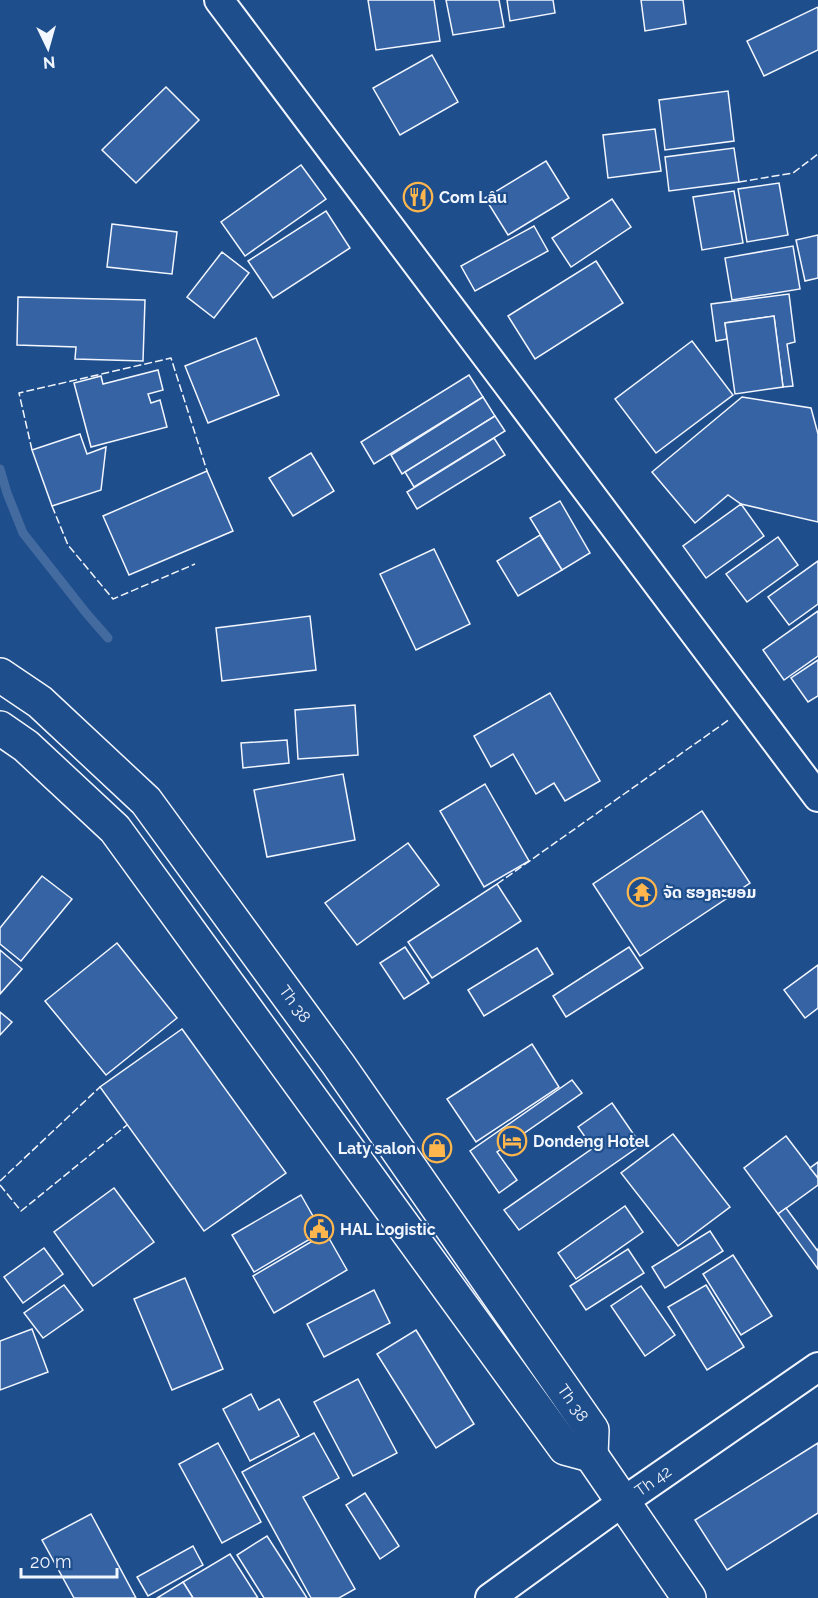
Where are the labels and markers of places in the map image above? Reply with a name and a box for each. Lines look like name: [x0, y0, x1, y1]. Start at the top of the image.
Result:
restaurant icon: Com Lâu: [402, 181, 434, 213]
place label: Com Lâu: [439, 188, 507, 207]
temple icon: ຈັດ ຮອງຄະຍອມ: [626, 876, 658, 908]
place label: ຈັດ ຮອງຄະຍອມ: [663, 883, 756, 902]
hotel icon: Dondeng Hotel: [496, 1125, 528, 1157]
shop icon: Laty salon: [421, 1132, 453, 1164]
place label: Dondeng Hotel: [533, 1132, 650, 1151]
place label: Laty salon: [338, 1139, 416, 1158]
public building icon: HAL Logistic: [303, 1213, 335, 1245]
place label: HAL Logistic: [340, 1220, 436, 1239]

